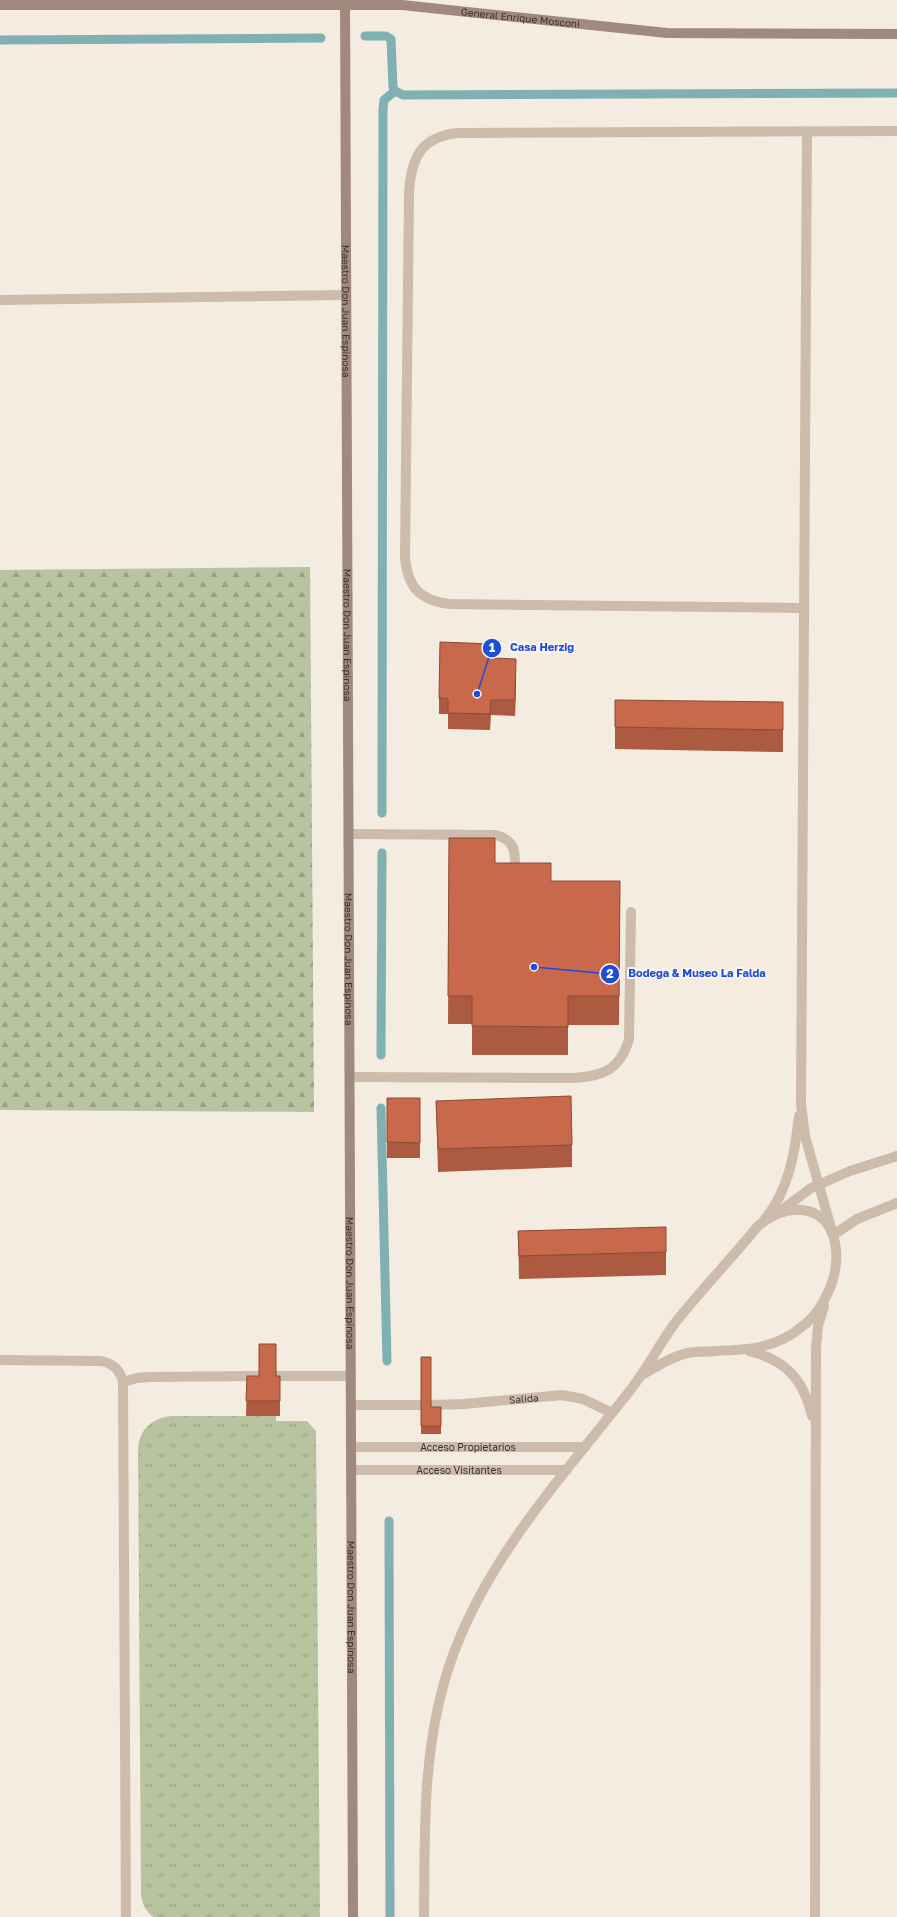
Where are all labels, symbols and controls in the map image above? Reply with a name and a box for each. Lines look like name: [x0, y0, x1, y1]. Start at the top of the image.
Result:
street label: General Enrique Mosconi: [460, 5, 580, 30]
street label: Maestro Don Juan Espinosa: [340, 245, 353, 377]
street label: Maestro Don Juan Espinosa: [341, 569, 354, 701]
callout: Casa Herzig: [482, 636, 582, 659]
text: 1: [489, 640, 495, 655]
text: Casa Herzig: [510, 640, 574, 653]
street label: Maestro Don Juan Espinosa: [343, 893, 355, 1025]
callout: Bodega & Museo La Falda: [600, 962, 773, 985]
text: 2: [606, 966, 614, 981]
text: Bodega & Museo La Falda: [628, 966, 766, 979]
street label: Maestro Don Juan Espinosa: [344, 1217, 357, 1349]
street label: Salida: [508, 1391, 539, 1406]
street label: Acceso Propietarios: [420, 1441, 516, 1453]
street label: Acceso Visitantes: [416, 1464, 502, 1476]
street label: Maestro Don Juan Espinosa: [345, 1541, 358, 1673]

